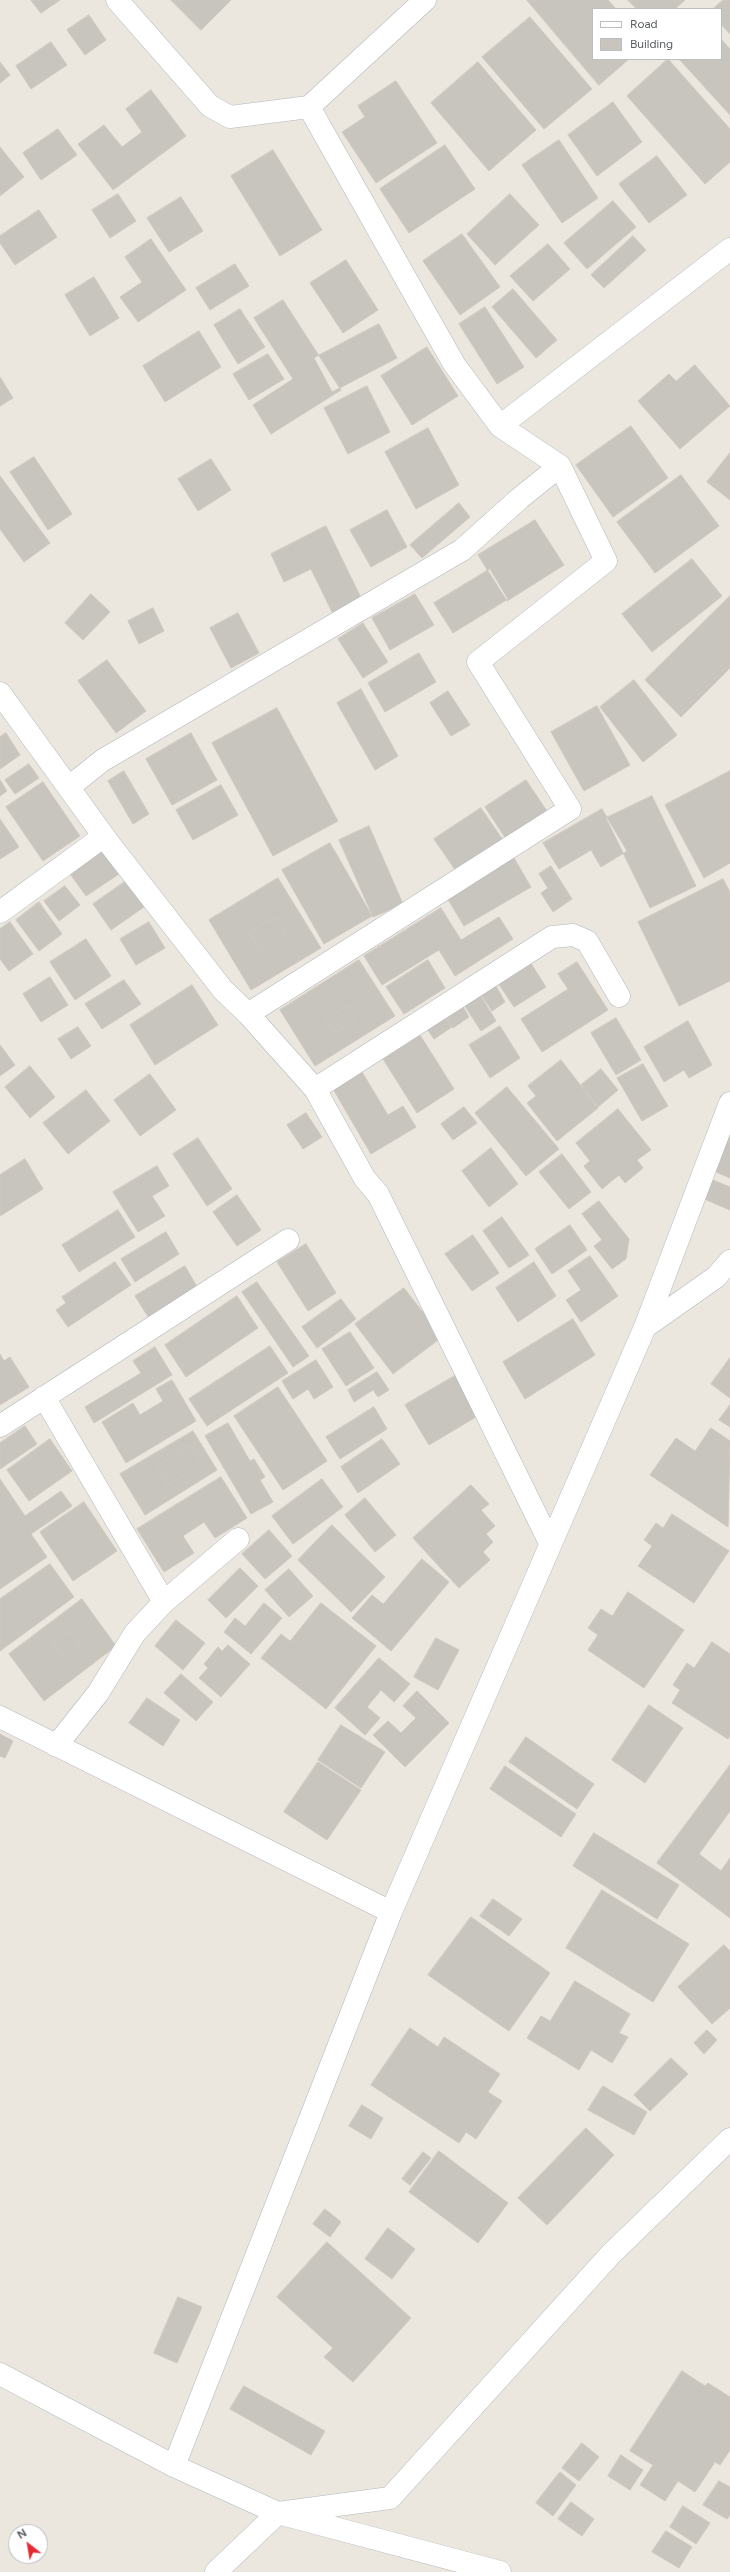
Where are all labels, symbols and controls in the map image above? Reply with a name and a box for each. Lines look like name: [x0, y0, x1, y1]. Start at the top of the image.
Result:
legend: [592, 8, 722, 60]
text: Road: [630, 17, 658, 31]
text: Building: [630, 37, 673, 51]
north arrow: [8, 2524, 48, 2564]
text: N: [15, 2526, 29, 2542]

